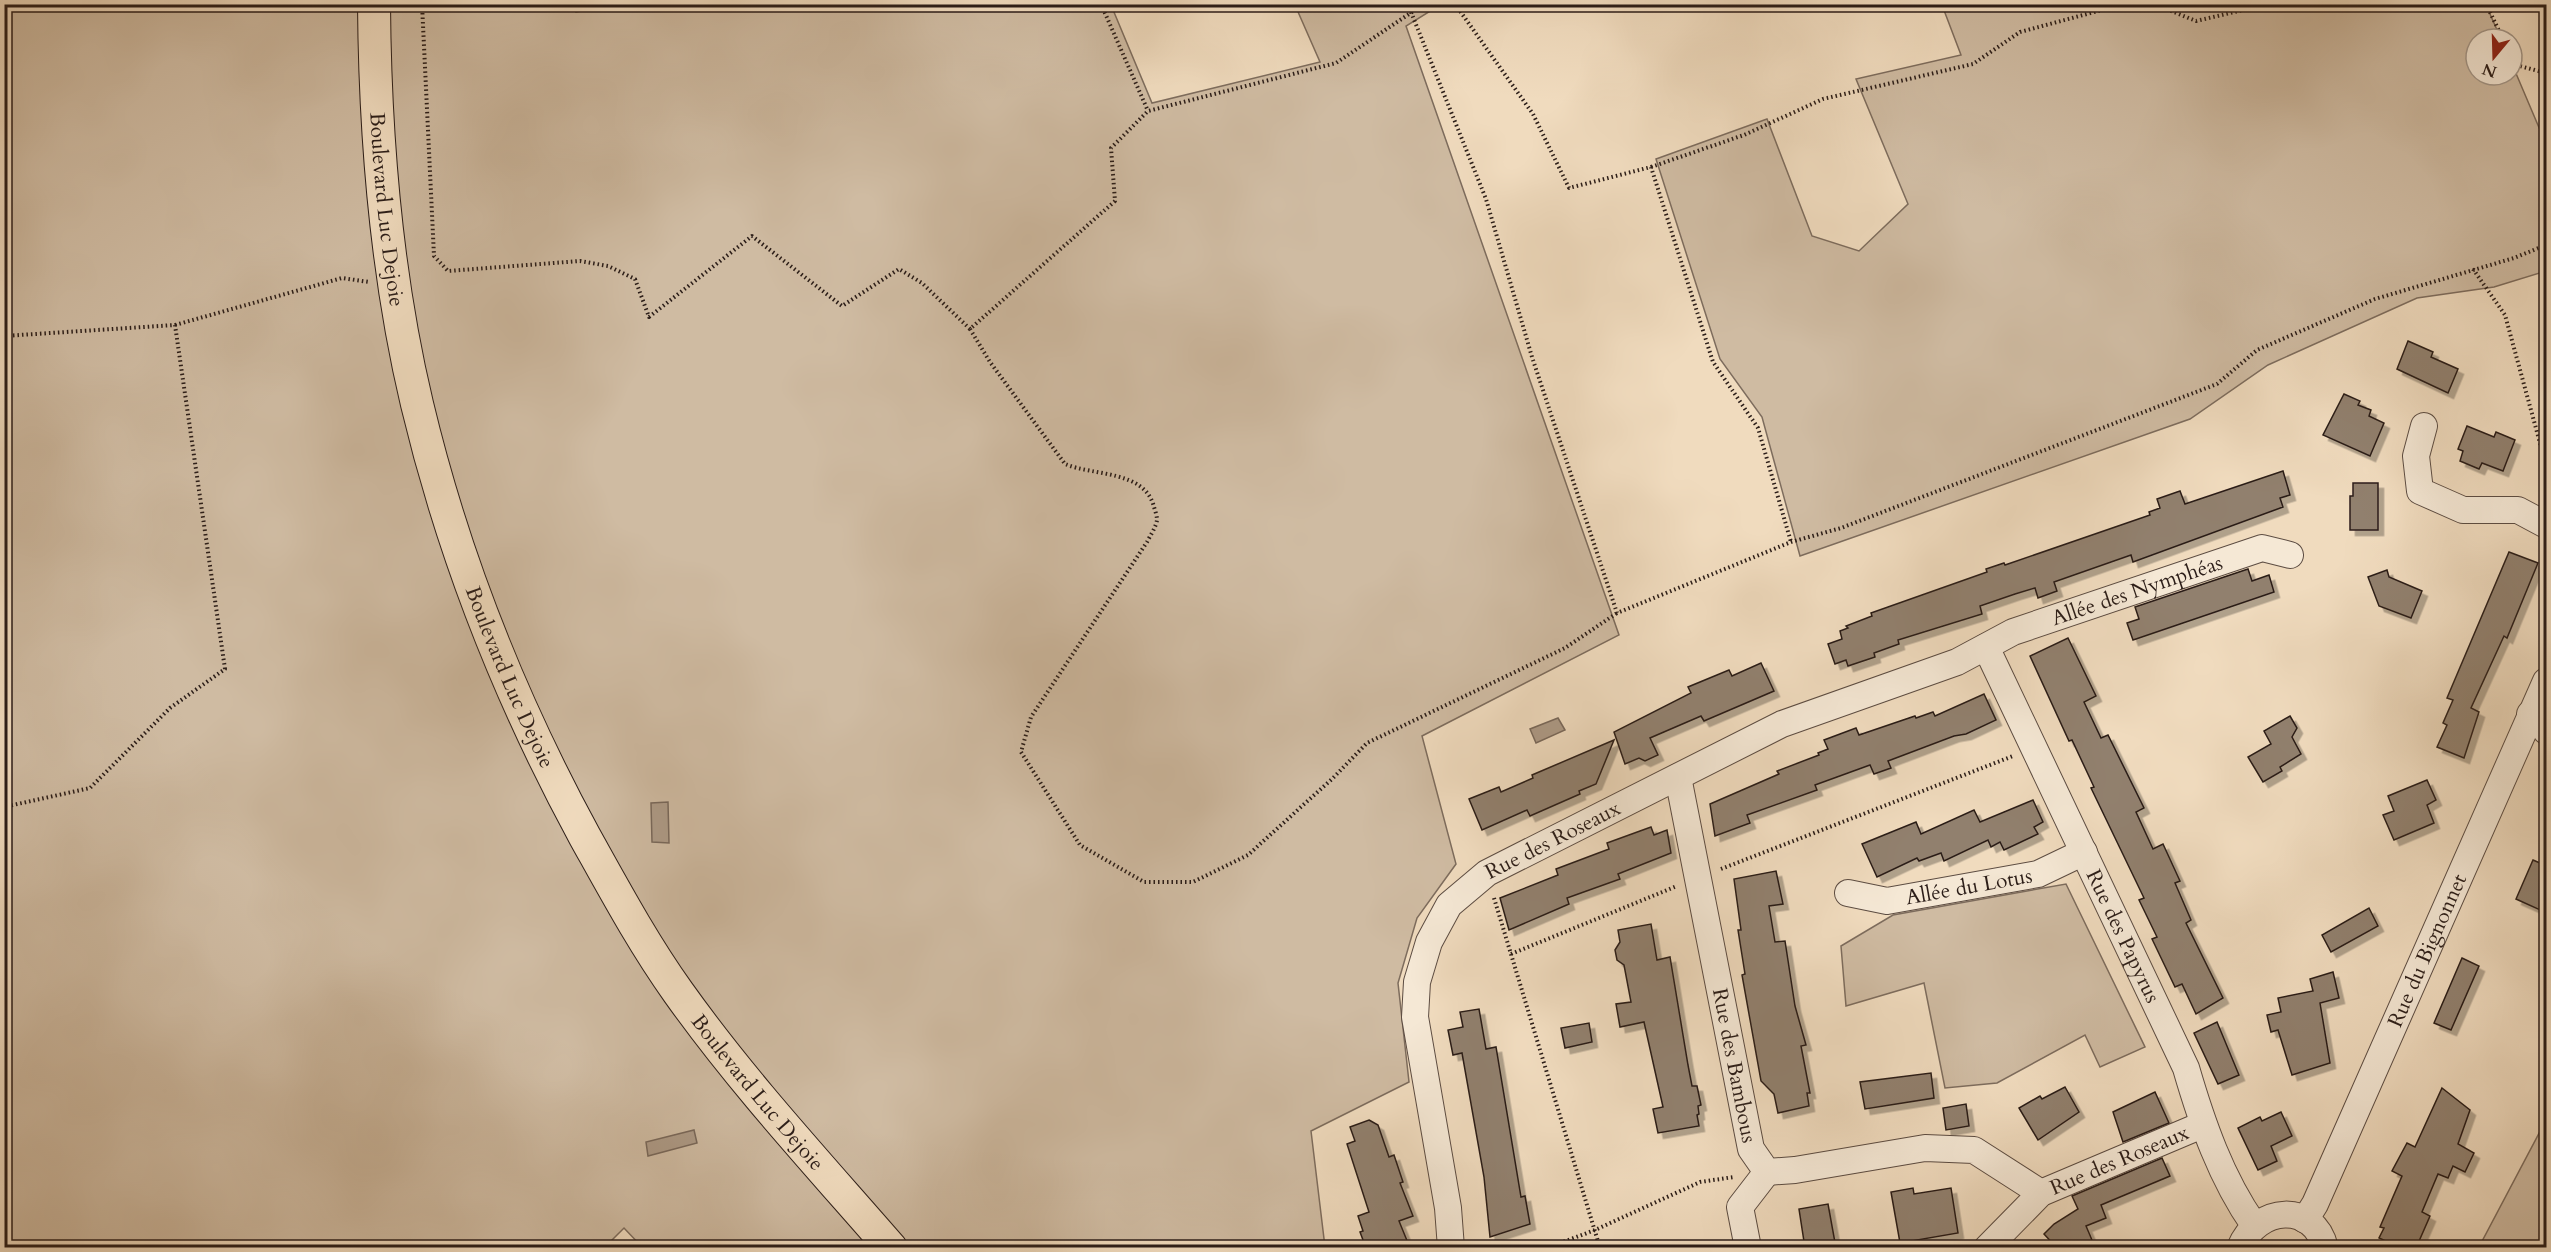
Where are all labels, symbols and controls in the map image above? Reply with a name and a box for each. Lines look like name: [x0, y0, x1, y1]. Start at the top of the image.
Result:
north arrow: [2464, 27, 2524, 87]
text: N: [2479, 58, 2500, 83]
street label: Boulevard Luc Dejoie: [362, 112, 411, 309]
street label: Allée des Nymphéas: [2048, 548, 2227, 633]
street label: Boulevard Luc Dejoie: [458, 582, 561, 773]
street label: Rue des Roseaux: [1480, 794, 1626, 887]
street label: Allée du Lotus: [1903, 861, 2035, 912]
street label: Rue des Papyrus: [2079, 865, 2167, 1008]
street label: Rue du Bignonnet: [2381, 869, 2474, 1032]
street label: Rue des Bambous: [1705, 986, 1763, 1145]
street label: Boulevard Luc Dejoie: [684, 1008, 831, 1177]
street label: Rue des Roseaux: [2046, 1118, 2194, 1203]

